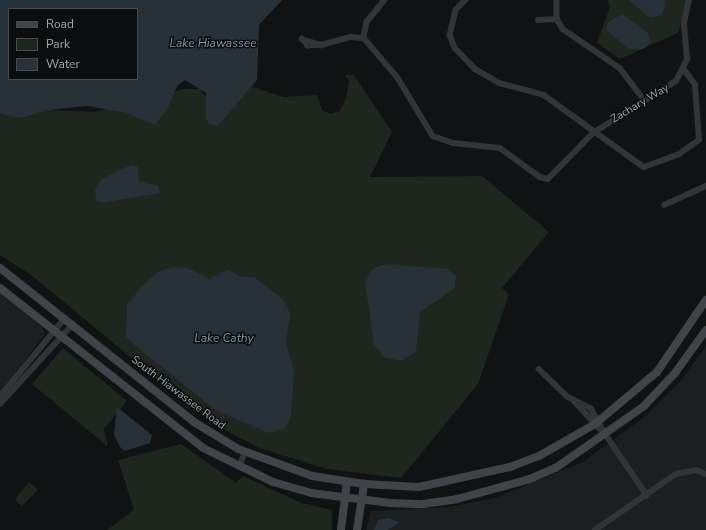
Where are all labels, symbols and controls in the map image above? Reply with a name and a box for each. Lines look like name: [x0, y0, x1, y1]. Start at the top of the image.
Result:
legend: [8, 8, 138, 80]
text: Road: [46, 16, 74, 32]
text: Park: [46, 36, 70, 52]
water label: Lake Hiawassee: [169, 37, 257, 51]
text: Water: [46, 56, 80, 72]
street label: Zachary Way: [609, 82, 671, 126]
water label: Lake Cathy: [194, 332, 254, 346]
street label: South Hiawassee Road: [128, 353, 228, 433]

